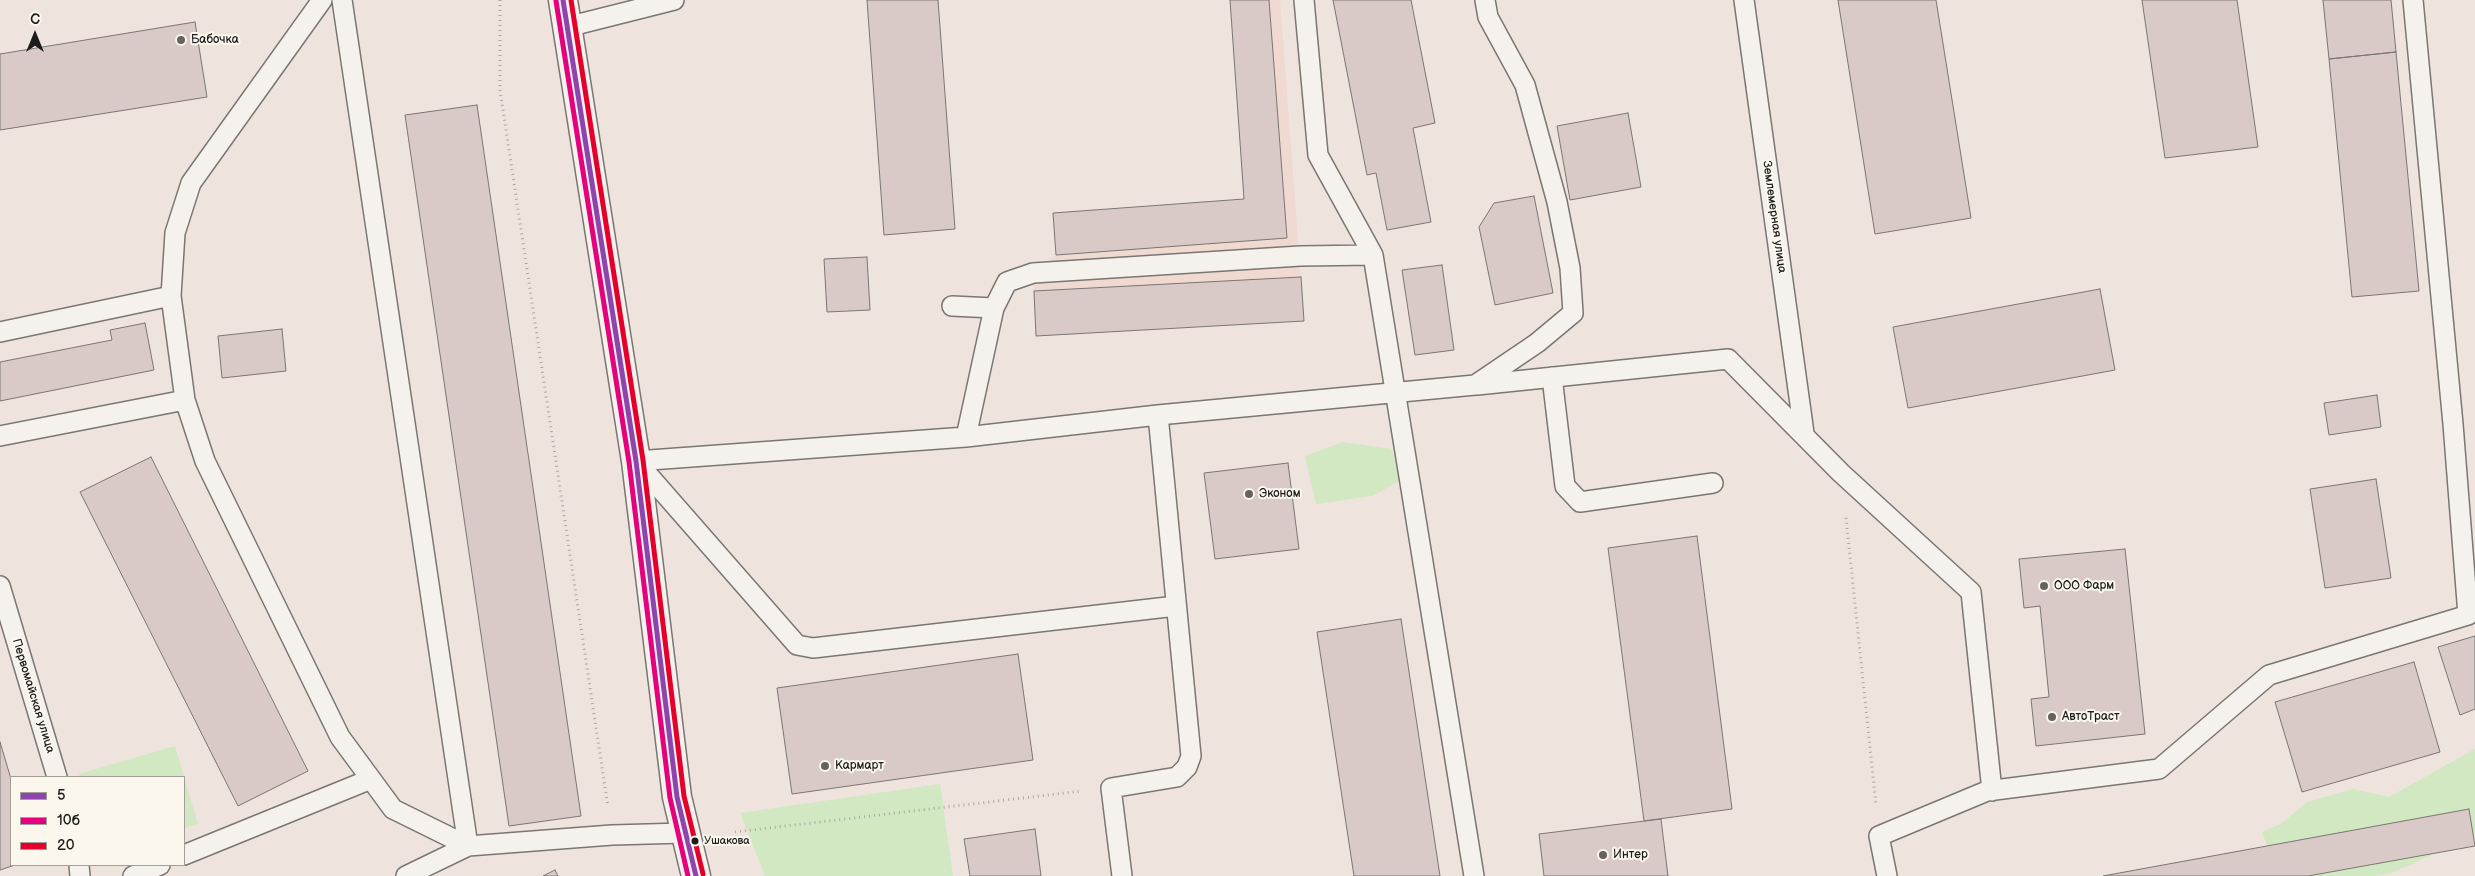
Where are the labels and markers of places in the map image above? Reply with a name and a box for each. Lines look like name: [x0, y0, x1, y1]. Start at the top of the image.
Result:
place label: Бабочка: [191, 33, 239, 47]
marker: Бабочка: [175, 34, 187, 46]
place label: Эконом: [1259, 487, 1301, 501]
marker: Эконом: [1243, 488, 1255, 500]
place label: ООО Фарм: [2054, 579, 2114, 593]
marker: ООО Фарм: [2038, 580, 2050, 592]
place label: АвтоТраст: [2062, 710, 2119, 724]
marker: АвтоТраст: [2046, 711, 2058, 723]
place label: Кармарт: [835, 759, 884, 773]
marker: Кармарт: [819, 760, 831, 772]
place label: Ушакова: [704, 834, 750, 848]
marker: Ушакова: [690, 836, 700, 846]
place label: Интер: [1613, 848, 1648, 862]
marker: Интер: [1597, 849, 1609, 861]

